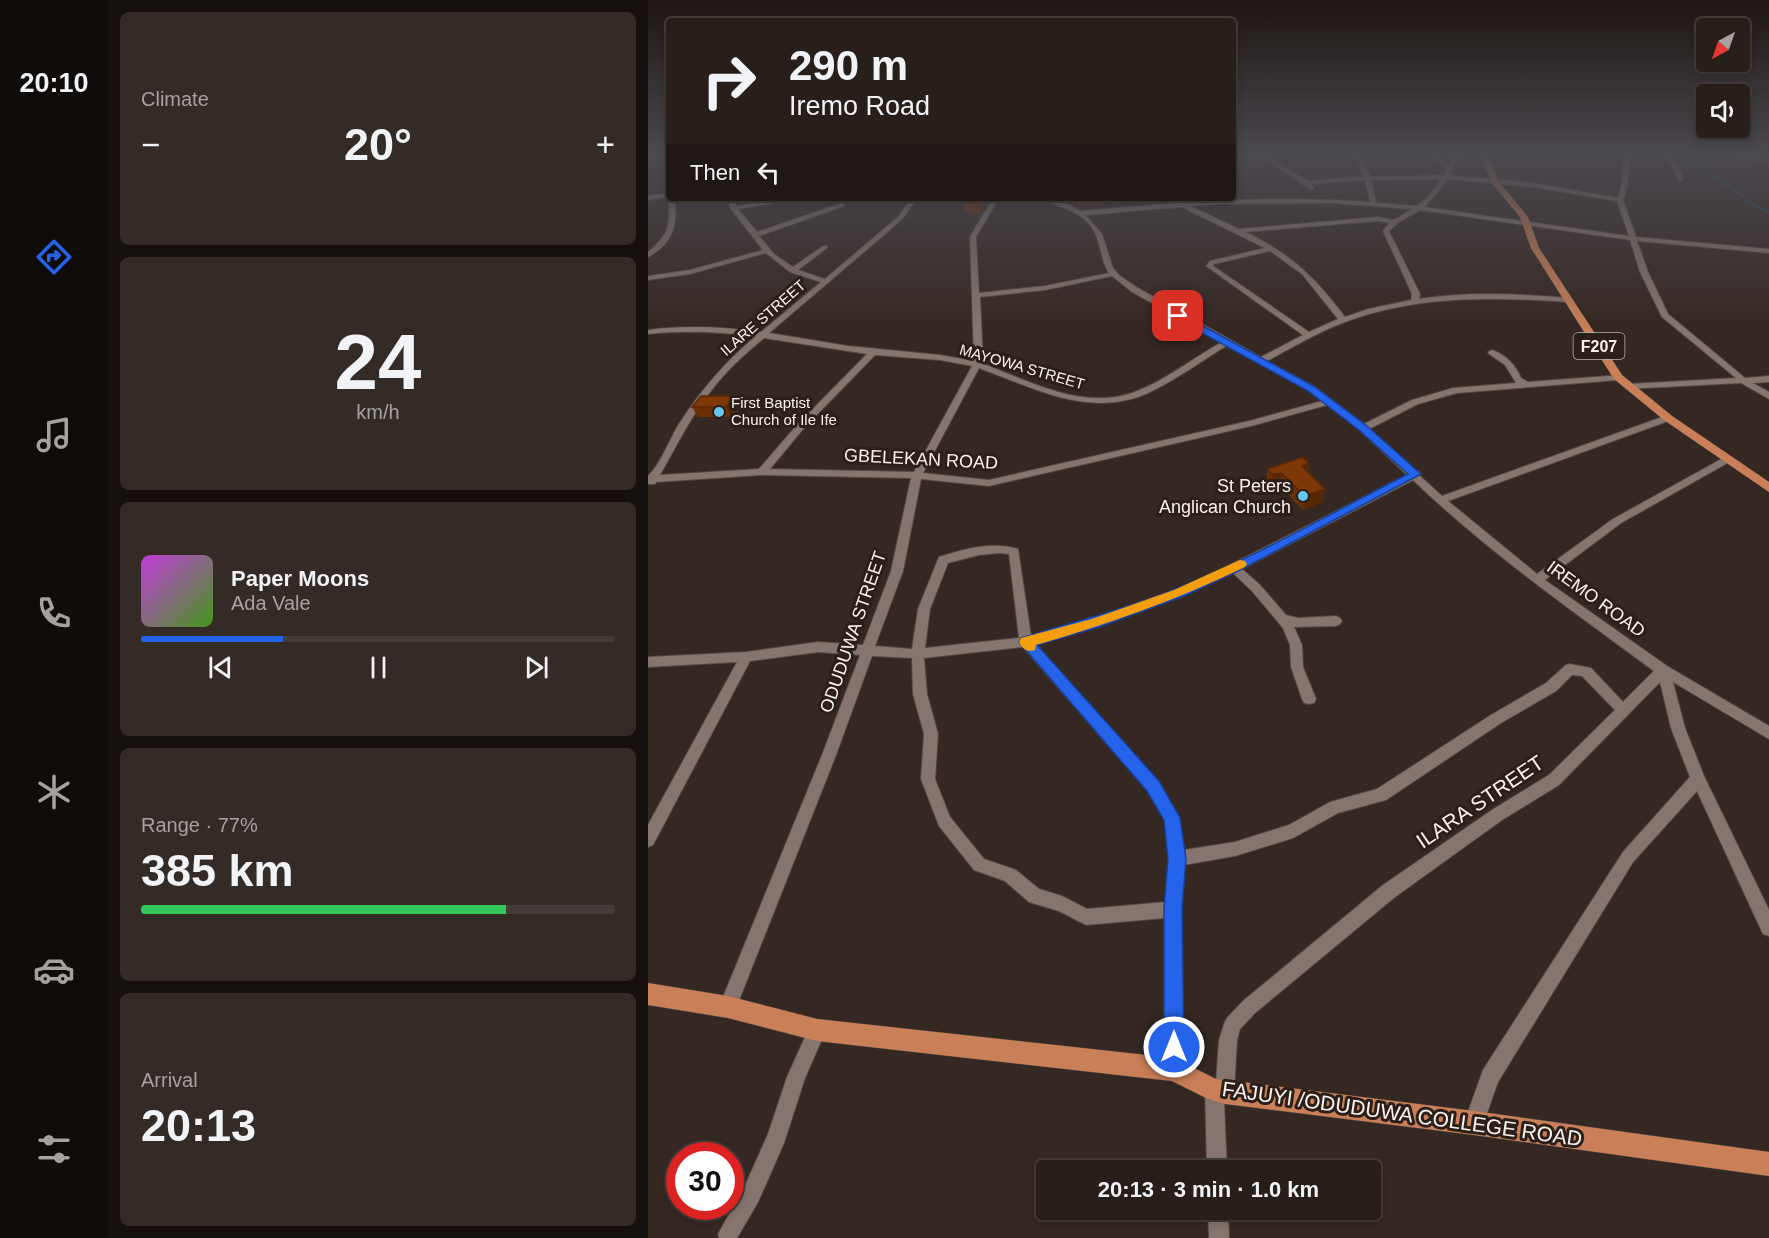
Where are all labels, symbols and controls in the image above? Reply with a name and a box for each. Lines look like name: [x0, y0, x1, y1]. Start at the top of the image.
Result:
north arrow: [1696, 18, 1750, 72]
map controls: [1696, 18, 1750, 138]
icon: right: [690, 42, 768, 120]
text: 290 m: [789, 42, 908, 89]
text: 20:10: [19, 68, 89, 98]
button: sound: [1696, 84, 1750, 138]
text: Climate: [141, 88, 209, 110]
text: Iremo Road: [789, 91, 930, 121]
text: 20°: [344, 119, 412, 170]
text: −: [141, 126, 160, 163]
text: +: [596, 126, 615, 163]
icon: left: [752, 156, 785, 189]
text: Then: [690, 160, 740, 185]
icon: directions: [33, 236, 75, 278]
street label: ILARE STREET: [717, 276, 809, 359]
pin: [1152, 290, 1203, 341]
icon: arrive: [1161, 299, 1194, 332]
text: 24: [335, 318, 421, 406]
road number: F207: [1574, 333, 1624, 359]
street label: MAYOWA STREET: [958, 341, 1087, 392]
place label: First Baptist Church of Ile Ife: [731, 394, 837, 428]
text: km/h: [356, 401, 400, 423]
marker: First Baptist Church of Ile Ife: [712, 405, 726, 419]
icon: music: [33, 414, 75, 456]
street label: GBELEKAN ROAD: [844, 445, 998, 473]
place label: St Peters Anglican Church: [1159, 476, 1291, 517]
marker: St Peters Anglican Church: [1296, 489, 1310, 503]
street label: ODUDUWA STREET: [816, 549, 890, 715]
street label: IREMO ROAD: [1543, 557, 1649, 641]
text: Paper Moons: [231, 566, 369, 591]
icon: phone: [33, 592, 75, 634]
text: Ada Vale: [231, 592, 311, 614]
icon: previous: [204, 651, 237, 684]
icon: pause: [362, 651, 395, 684]
icon: next: [520, 651, 553, 684]
street label: ILARA STREET: [1412, 751, 1548, 853]
icon: climate: [33, 771, 75, 813]
text: Range · 77%: [141, 814, 258, 836]
text: 385 km: [141, 845, 294, 896]
icon: car: [33, 949, 75, 991]
position arrow: [1142, 1015, 1206, 1079]
text: Arrival: [141, 1069, 198, 1091]
street label: FAJUYI /ODUDUWA COLLEGE ROAD: [1221, 1077, 1584, 1150]
text: 20:13: [141, 1100, 256, 1151]
icon: filters: [33, 1128, 75, 1170]
speed limit sign: 30: [666, 1142, 744, 1220]
text: 20:13 · 3 min · 1.0 km: [1098, 1177, 1319, 1202]

